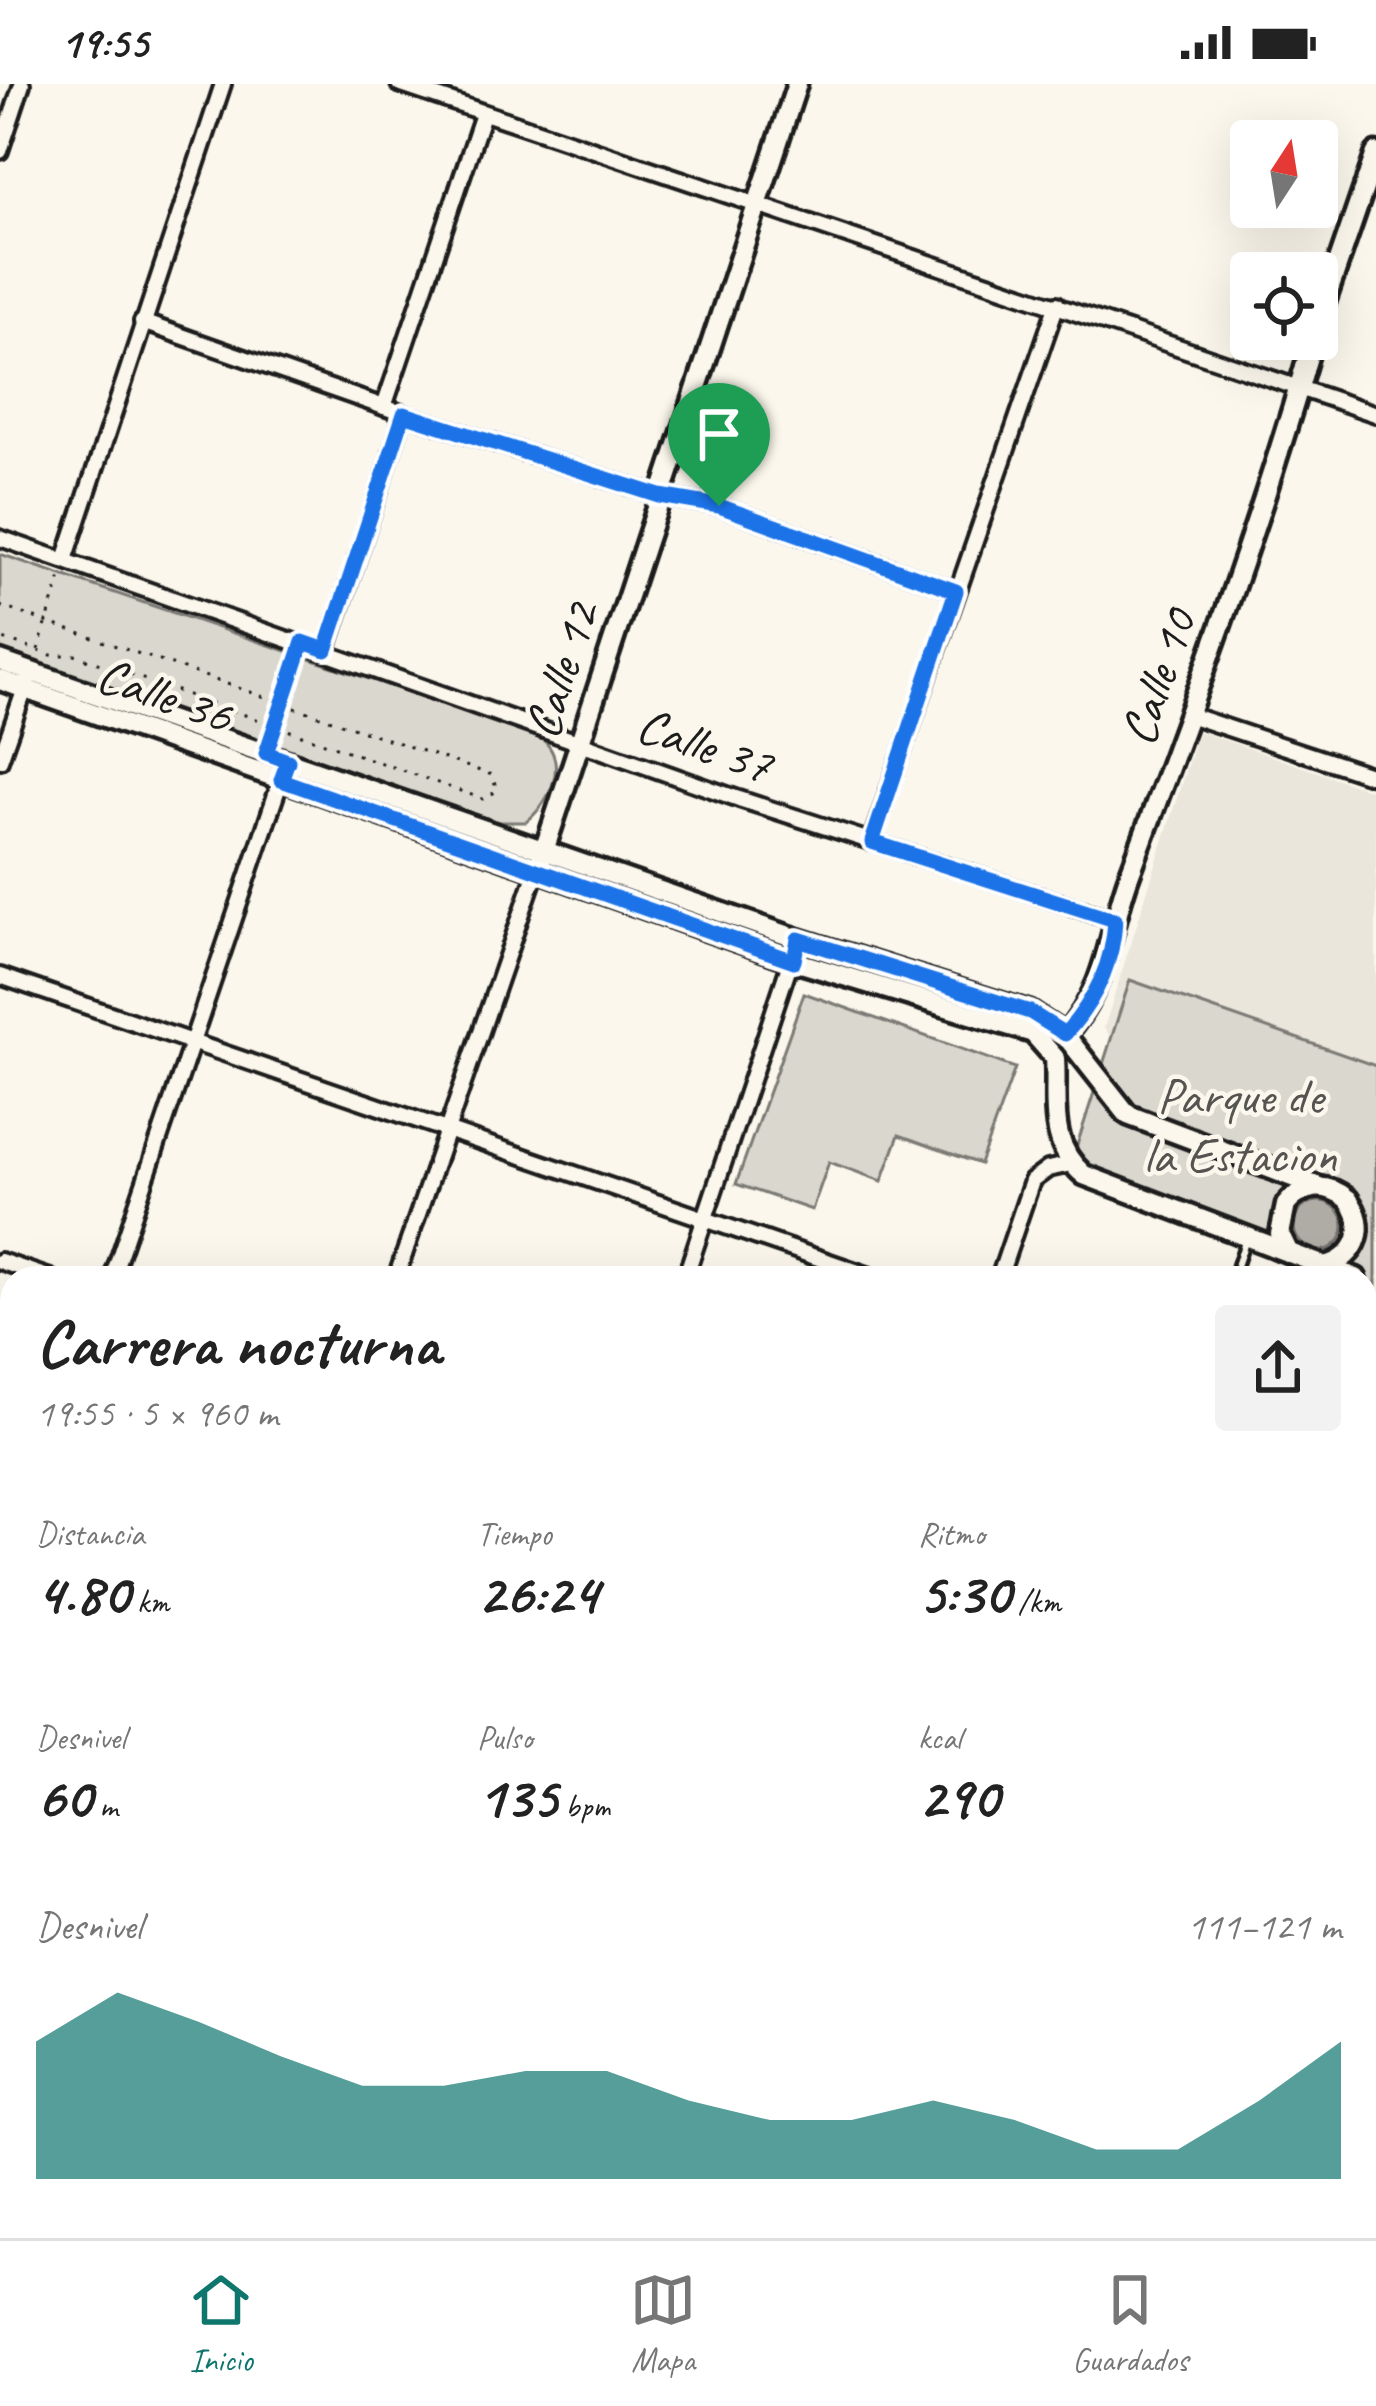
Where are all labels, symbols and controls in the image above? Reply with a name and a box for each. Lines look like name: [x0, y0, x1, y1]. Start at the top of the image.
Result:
text: 19:55: [60, 14, 148, 71]
north arrow: [1230, 120, 1338, 228]
map controls: [1230, 120, 1338, 360]
button: locate: [1230, 252, 1338, 360]
pin: [668, 383, 770, 506]
icon: arrive: [686, 401, 752, 467]
street label: Calle 12: [509, 591, 614, 746]
street label: Calle 10: [1105, 599, 1212, 753]
street label: Calle 36: [89, 642, 242, 748]
street label: Calle 37: [629, 692, 783, 799]
park label: Parque de la Estacion: [1143, 1064, 1338, 1187]
text: Carrera nocturna: [36, 1302, 440, 1385]
button: share: [1215, 1305, 1341, 1431]
text: 19:55 · 5 × 960 m: [36, 1389, 278, 1438]
text: Distancia: [36, 1513, 144, 1555]
text: Tiempo: [477, 1513, 552, 1555]
text: Ritmo: [918, 1513, 985, 1555]
text: 4.80: [36, 1555, 129, 1631]
text: 26:24: [477, 1555, 598, 1631]
text: 5:30: [918, 1555, 1010, 1631]
text: km: [129, 1581, 169, 1623]
text: /km: [1010, 1581, 1061, 1623]
text: Desnivel: [36, 1717, 126, 1759]
text: Pulso: [477, 1717, 532, 1759]
text: kcal: [918, 1717, 962, 1759]
text: 60: [36, 1759, 91, 1835]
text: 135: [477, 1759, 557, 1835]
text: 290: [918, 1759, 998, 1835]
text: m: [91, 1785, 118, 1827]
text: bpm: [557, 1785, 610, 1827]
text: Desnivel: [36, 1902, 142, 1951]
text: 111–121 m: [1187, 1902, 1341, 1951]
tab: Inicio: [188, 2267, 254, 2381]
tab: Mapa: [630, 2267, 696, 2381]
tab: Guardados: [1072, 2267, 1188, 2381]

